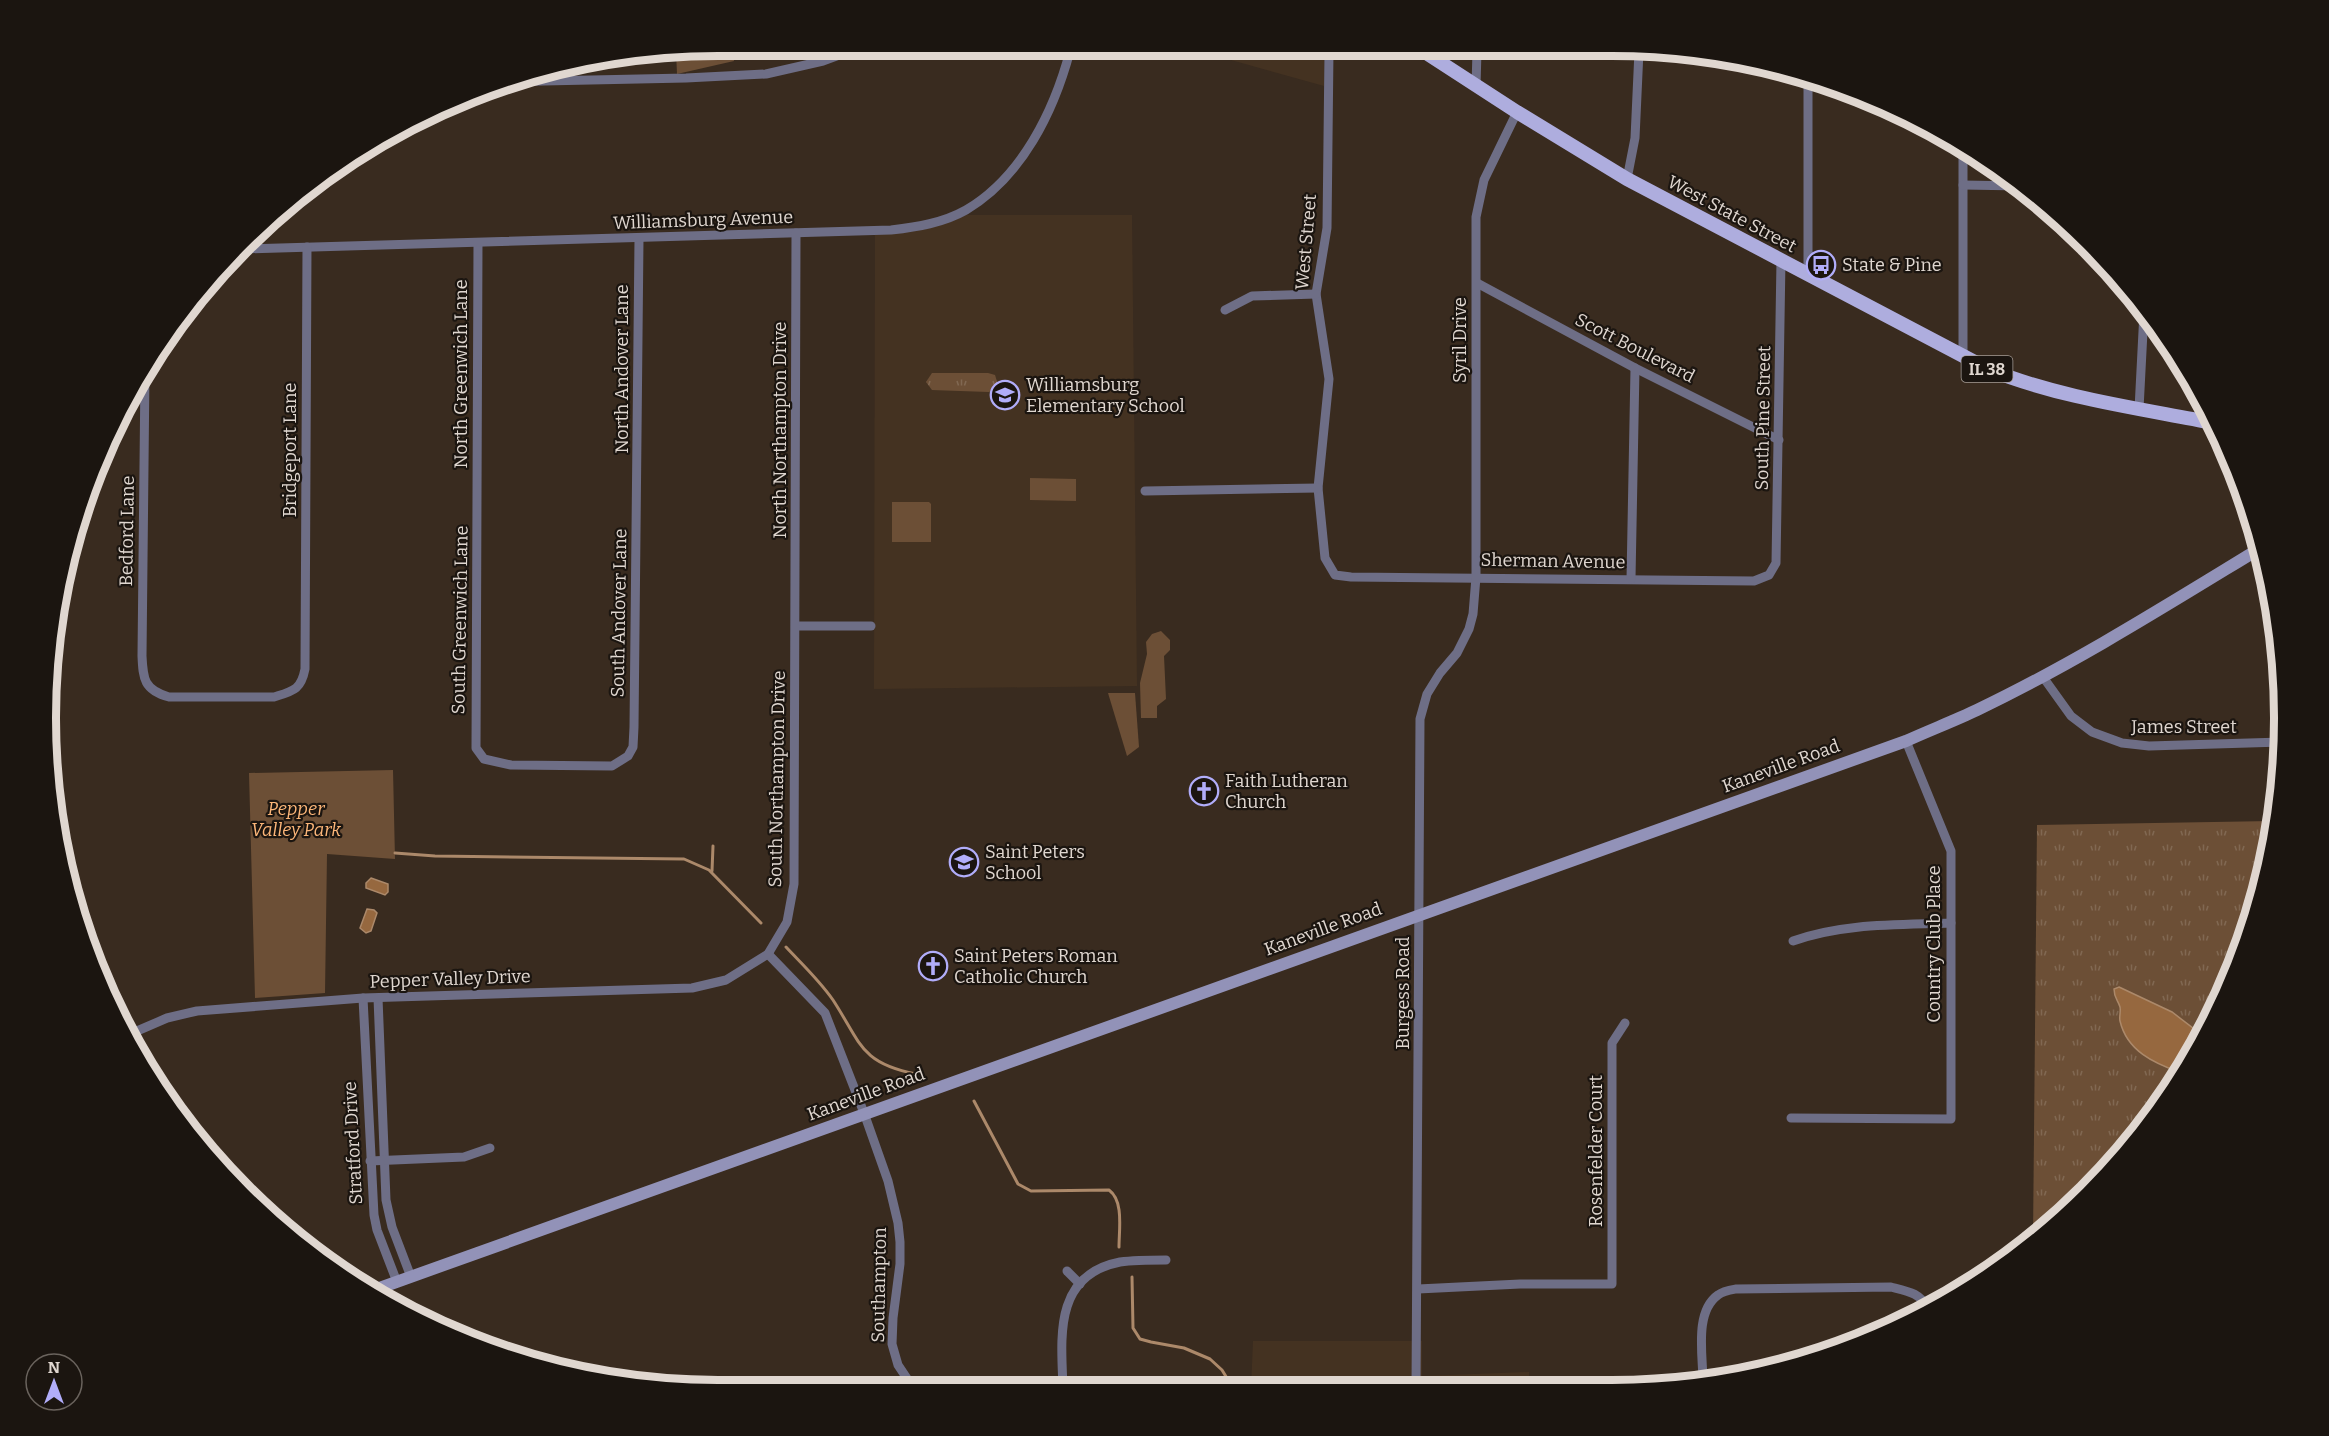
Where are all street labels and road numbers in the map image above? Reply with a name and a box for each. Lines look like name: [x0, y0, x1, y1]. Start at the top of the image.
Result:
street label: West State Street: [1664, 171, 1801, 257]
street label: West Street: [1291, 192, 1321, 291]
street label: Williamsburg Avenue: [613, 206, 793, 234]
street label: North Greenwich Lane: [450, 280, 472, 469]
street label: North Andover Lane: [611, 284, 633, 454]
street label: Syril Drive: [1449, 297, 1471, 383]
street label: Scott Boulevard: [1572, 308, 1699, 388]
street label: North Northampton Drive: [769, 322, 791, 538]
street label: South Pine Street: [1751, 345, 1775, 491]
road number: IL 38: [1962, 356, 2012, 382]
street label: Bridgeport Lane: [279, 383, 301, 517]
street label: Bedford Lane: [115, 475, 139, 587]
street label: South Greenwich Lane: [447, 525, 473, 715]
street label: South Andover Lane: [607, 528, 631, 698]
street label: Sherman Avenue: [1480, 549, 1626, 573]
street label: South Northampton Drive: [764, 670, 790, 888]
street label: James Street: [2130, 716, 2237, 738]
street label: Kaneville Road: [1719, 734, 1843, 797]
street label: Country Club Place: [1923, 865, 1945, 1023]
street label: Kaneville Road: [1261, 897, 1385, 960]
street label: Burgess Road: [1392, 936, 1414, 1049]
street label: Pepper Valley Drive: [369, 965, 531, 993]
street label: Kaneville Road: [804, 1062, 928, 1125]
street label: Rosenfelder Court: [1585, 1075, 1607, 1227]
street label: Stratford Drive: [339, 1081, 367, 1205]
street label: Southampton: [867, 1227, 891, 1343]

